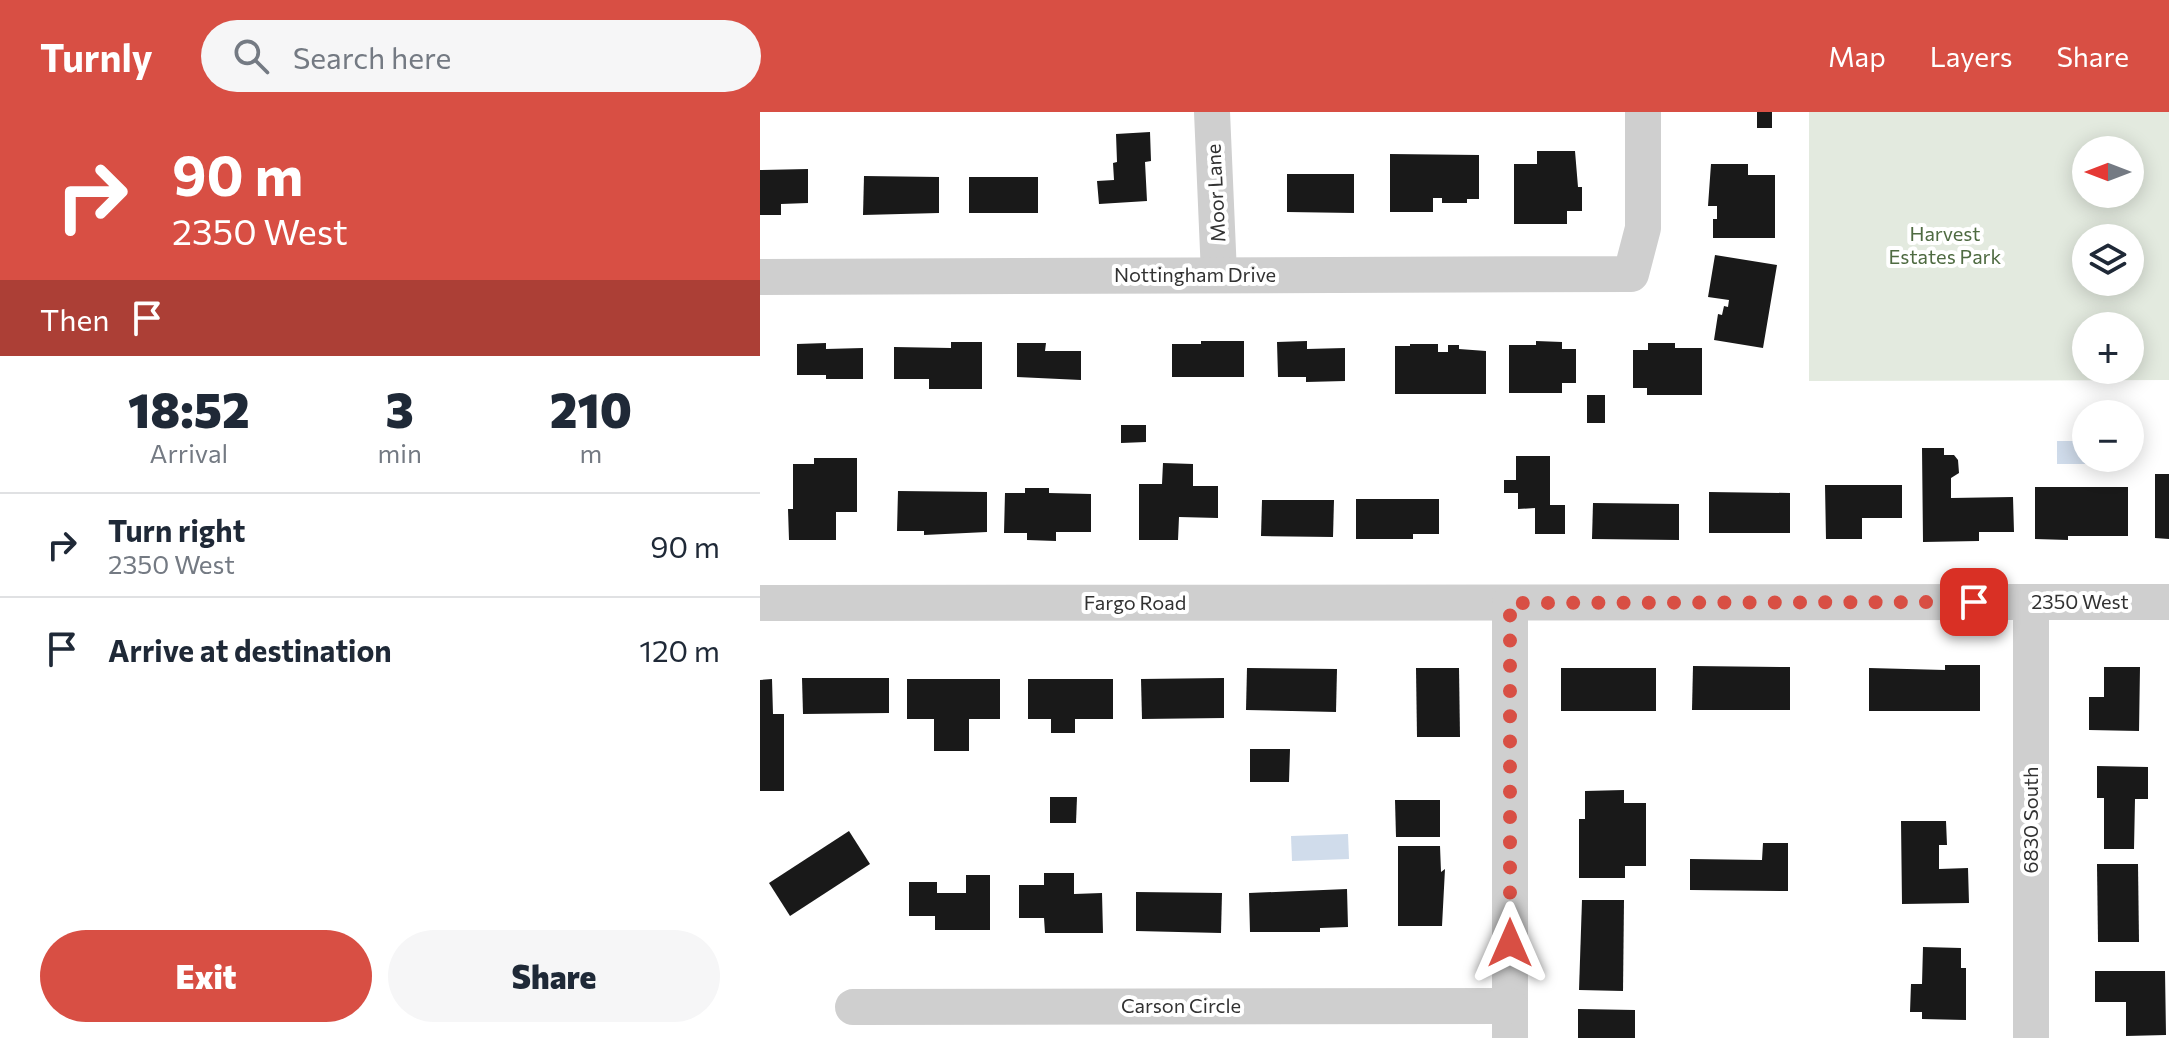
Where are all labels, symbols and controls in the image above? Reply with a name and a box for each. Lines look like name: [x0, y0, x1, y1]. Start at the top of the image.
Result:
search box: [201, 20, 761, 92]
text: Turnly: [40, 33, 153, 80]
icon: search: [229, 34, 273, 78]
text: Search here: [293, 38, 451, 75]
text: Map: [1828, 39, 1886, 73]
text: Layers: [1930, 39, 2012, 73]
text: Share: [2056, 39, 2129, 73]
north arrow: [2072, 136, 2144, 208]
map controls: [2072, 136, 2144, 472]
text: 90 m: [172, 139, 303, 208]
street label: Moor Lane: [1200, 143, 1230, 243]
icon: right: [40, 144, 144, 248]
text: 2350 West: [172, 208, 348, 252]
park label: Harvest Estates Park: [1889, 221, 2002, 268]
button: layers: [2072, 224, 2144, 296]
street label: Nottingham Drive: [1114, 262, 1276, 286]
icon: arrive: [125, 296, 169, 340]
text: Then: [40, 300, 109, 337]
button: +: [2072, 312, 2144, 384]
text: 18:52: [128, 379, 250, 438]
text: 3: [386, 379, 414, 438]
text: 210: [550, 379, 632, 438]
button: −: [2072, 400, 2144, 472]
text: Arrival: [149, 437, 228, 468]
text: min: [378, 437, 422, 468]
text: m: [580, 437, 602, 468]
text: Turn right: [108, 511, 245, 548]
icon: right: [40, 523, 84, 567]
text: 90 m: [650, 527, 720, 564]
text: 2350 West: [108, 548, 235, 579]
pin: [1940, 568, 2008, 636]
icon: arrive: [1952, 580, 1996, 624]
street label: 2350 West: [2031, 589, 2129, 613]
street label: Fargo Road: [1084, 590, 1186, 614]
icon: arrive: [40, 627, 84, 671]
text: Arrive at destination: [108, 631, 392, 668]
text: 120 m: [639, 631, 720, 668]
street label: 6830 South: [2018, 766, 2042, 874]
position arrow: [1468, 901, 1552, 985]
button: Exit: [40, 930, 372, 1022]
button: Share: [388, 930, 720, 1022]
street label: Carson Circle: [1121, 993, 1241, 1017]

